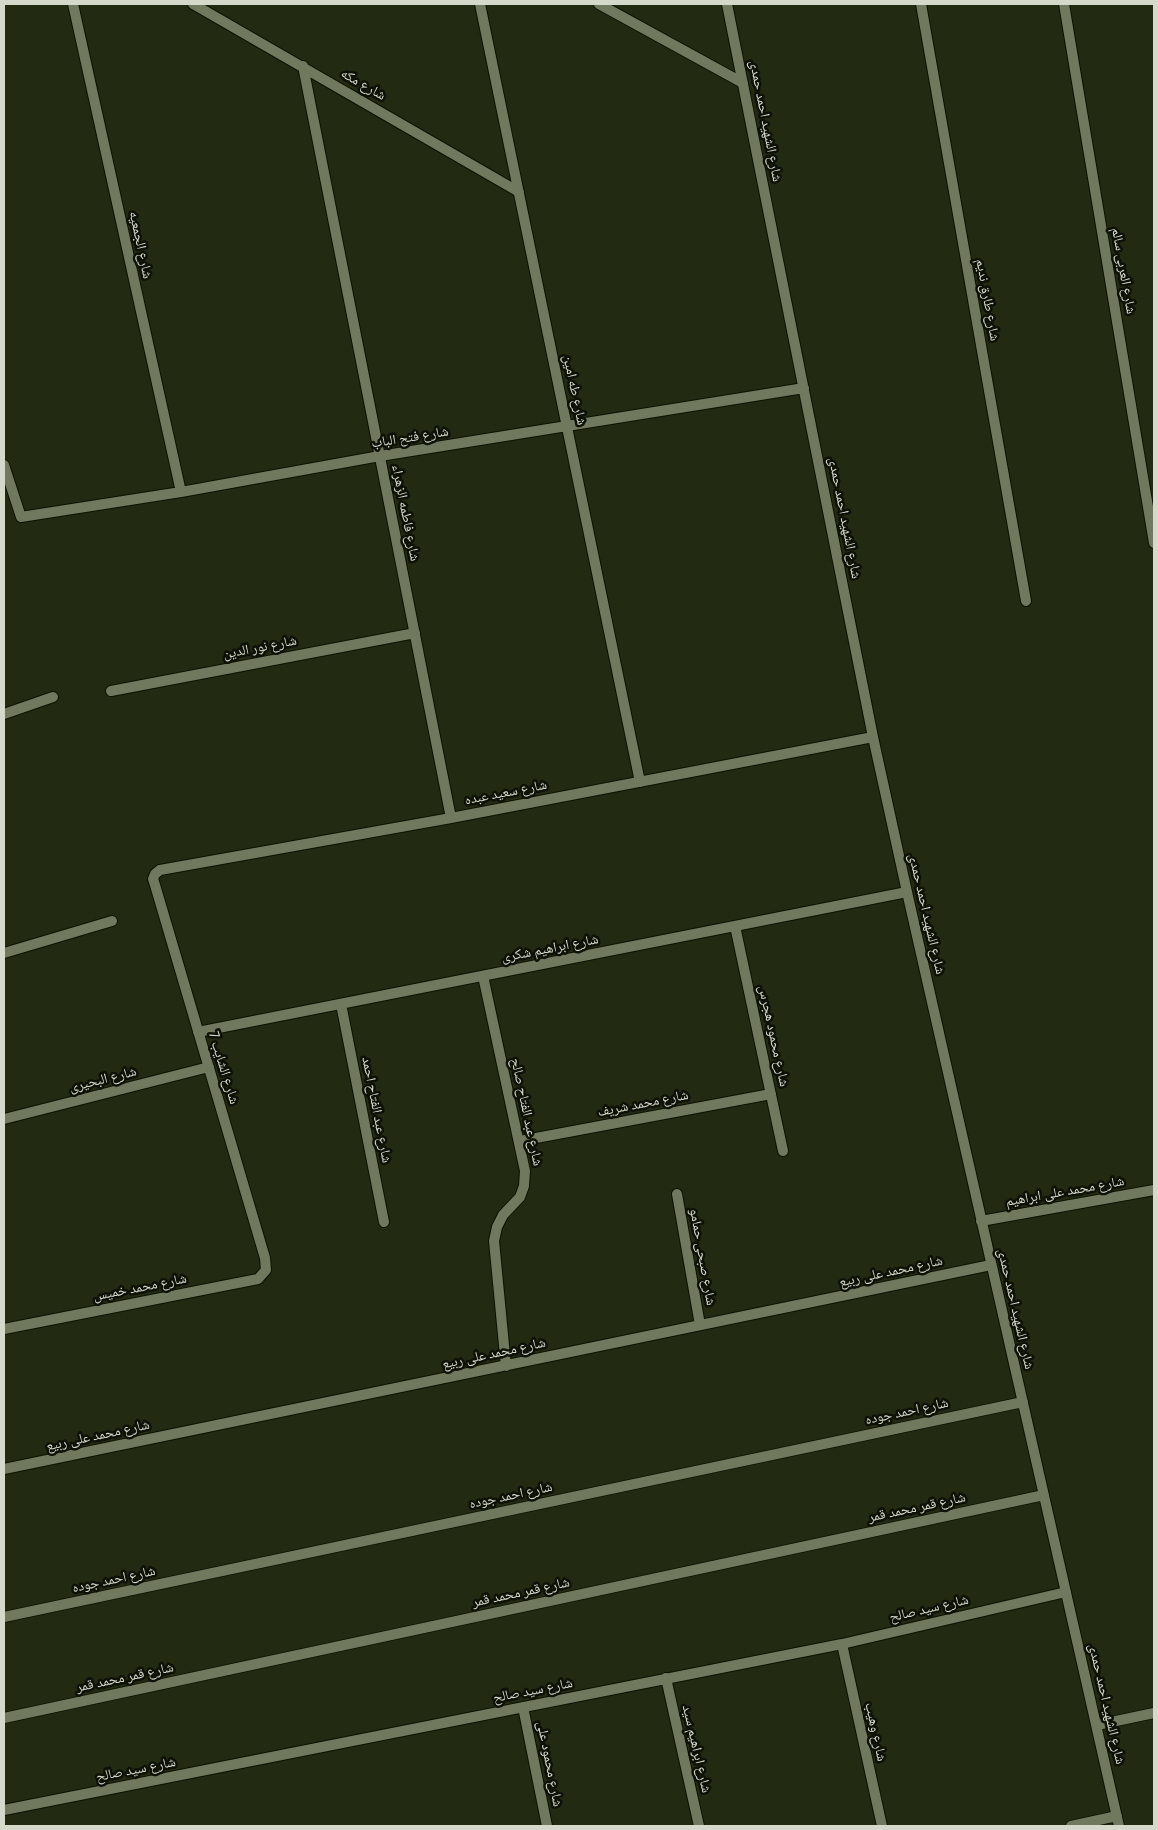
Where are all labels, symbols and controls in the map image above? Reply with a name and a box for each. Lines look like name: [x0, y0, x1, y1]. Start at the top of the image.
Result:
street label: شارع الشهيد احمد حمدى: [745, 59, 785, 183]
street label: شارع مكه: [338, 65, 388, 105]
street label: شارع الجمعيه: [125, 210, 155, 280]
street label: شارع العربى سالم: [1107, 227, 1139, 315]
street label: شارع طارق نديم: [972, 258, 1002, 342]
street label: شارع طه امين: [558, 353, 590, 427]
street label: شارع فتح الباب: [370, 424, 450, 452]
street label: شارع الشهيد احمد حمدى: [824, 456, 864, 580]
street label: شارع فاطمه الزهراء: [387, 463, 423, 563]
street label: شارع نور الدين: [222, 633, 298, 663]
street label: شارع سعيد عبده: [464, 777, 548, 809]
street label: شارع الشهيد احمد حمدى: [904, 852, 948, 976]
street label: شارع ابراهيم شكرى: [500, 931, 600, 967]
street label: شارع محمود هجرس: [754, 984, 792, 1088]
street label: شارع الشايب 7: [204, 1030, 242, 1106]
street label: شارع عبد الفتاح احمد: [357, 1055, 395, 1165]
street label: شارع عبد الفتاح صالح: [506, 1056, 546, 1168]
street label: شارع البحيرى: [68, 1064, 138, 1096]
street label: شارع محمد شريف: [596, 1087, 690, 1121]
street label: شارع محمد على ابراهيم: [1004, 1173, 1126, 1211]
street label: شارع صبحى حمامو: [685, 1207, 719, 1307]
street label: شارع الشهيد احمد حمدى: [993, 1247, 1037, 1371]
street label: شارع محمد على ربيع: [838, 1253, 944, 1291]
street label: شارع محمد خميس: [92, 1271, 188, 1305]
street label: شارع محمد على ربيع: [441, 1335, 547, 1373]
street label: شارع احمد جوده: [864, 1395, 950, 1429]
street label: شارع محمد على ربيع: [45, 1417, 151, 1455]
street label: شارع احمد جوده: [468, 1479, 554, 1513]
street label: شارع قمر محمد قمر: [867, 1489, 967, 1527]
street label: شارع احمد جوده: [71, 1563, 157, 1597]
street label: شارع قمر محمد قمر: [471, 1574, 571, 1612]
street label: شارع سيد صالح: [888, 1592, 970, 1626]
street label: شارع الشهيد احمد حمدى: [1084, 1642, 1128, 1766]
street label: شارع قمر محمد قمر: [75, 1659, 175, 1697]
street label: شارع سيد صالح: [492, 1675, 574, 1707]
street label: شارع وهيب: [861, 1701, 889, 1763]
street label: شارع ابراهيم سيد: [678, 1703, 714, 1795]
street label: شارع محمود على: [532, 1720, 566, 1808]
street label: شارع سيد صالح: [95, 1754, 177, 1786]

